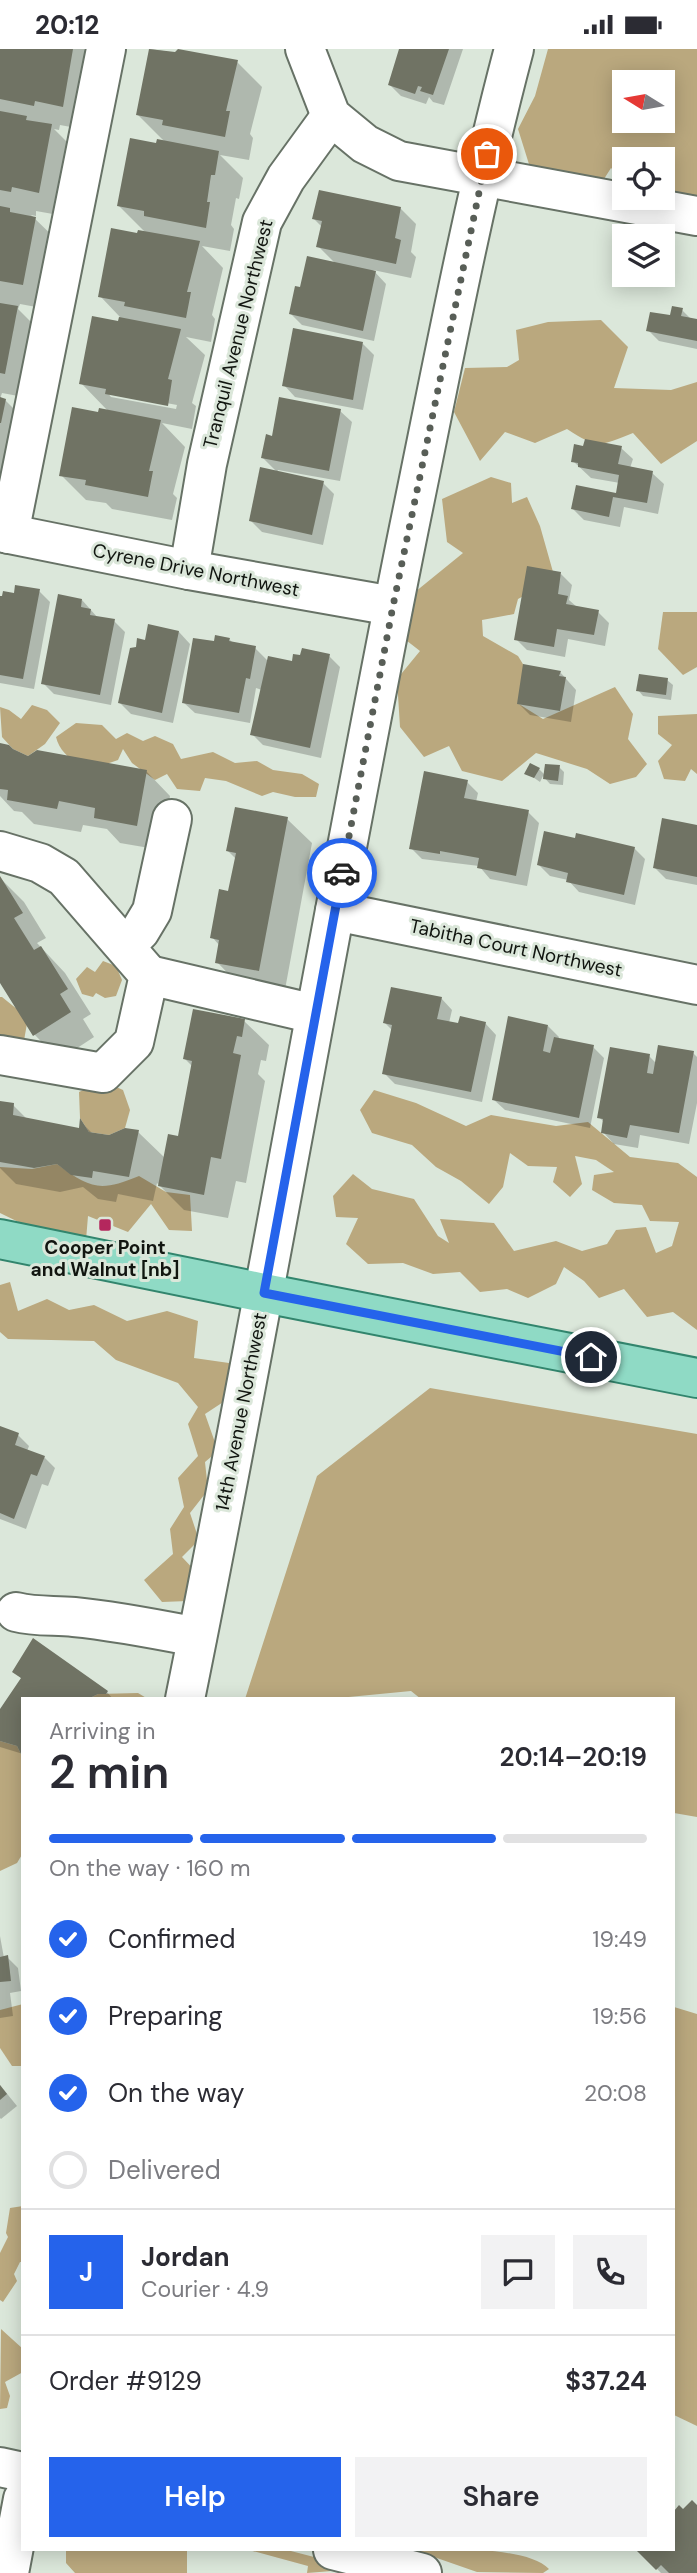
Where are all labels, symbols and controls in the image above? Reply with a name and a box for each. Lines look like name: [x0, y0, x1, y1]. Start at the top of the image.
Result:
text: 20:12: [35, 8, 99, 42]
north arrow: [612, 70, 676, 133]
map controls: [612, 70, 675, 287]
pin: [457, 124, 517, 184]
icon: bag: [468, 135, 506, 173]
button: locate: [612, 147, 675, 210]
street label: Tranquil Avenue Northwest: [197, 217, 279, 451]
button: layers: [612, 224, 675, 287]
street label: Cyrene Drive Northwest: [91, 538, 301, 602]
courier: [307, 838, 377, 908]
icon: car: [323, 854, 361, 892]
street label: Tabitha Court Northwest: [408, 913, 624, 983]
marker: Cooper Point and Walnut [nb]: [97, 1217, 113, 1233]
place label: Cooper Point and Walnut [nb]: [31, 1235, 179, 1282]
street label: 14th Avenue Northwest: [209, 1311, 273, 1513]
pin: [561, 1327, 621, 1387]
icon: home: [572, 1338, 610, 1376]
text: Arriving in: [49, 1716, 155, 1746]
text: 20:14–20:19: [500, 1740, 647, 1774]
text: 2 min: [49, 1742, 169, 1802]
text: On the way · 160 m: [49, 1853, 250, 1883]
icon: check: [49, 1920, 87, 1958]
text: Confirmed: [108, 1922, 235, 1956]
text: 19:49: [592, 1924, 647, 1954]
icon: check: [49, 1997, 87, 2035]
text: Preparing: [108, 1999, 223, 2033]
text: 19:56: [592, 2001, 647, 2031]
icon: check: [49, 2074, 87, 2112]
text: On the way: [108, 2076, 244, 2110]
text: 20:08: [584, 2078, 647, 2108]
text: Delivered: [108, 2153, 221, 2187]
button: chat: [481, 2235, 555, 2309]
button: phone: [573, 2235, 647, 2309]
text: Jordan: [141, 2240, 230, 2274]
text: J: [79, 2255, 93, 2289]
text: Courier · 4.9: [141, 2274, 269, 2304]
text: Order #9129: [49, 2364, 202, 2398]
text: $37.24: [565, 2364, 647, 2398]
button: Help: [49, 2457, 341, 2537]
button: Share: [355, 2457, 647, 2537]

